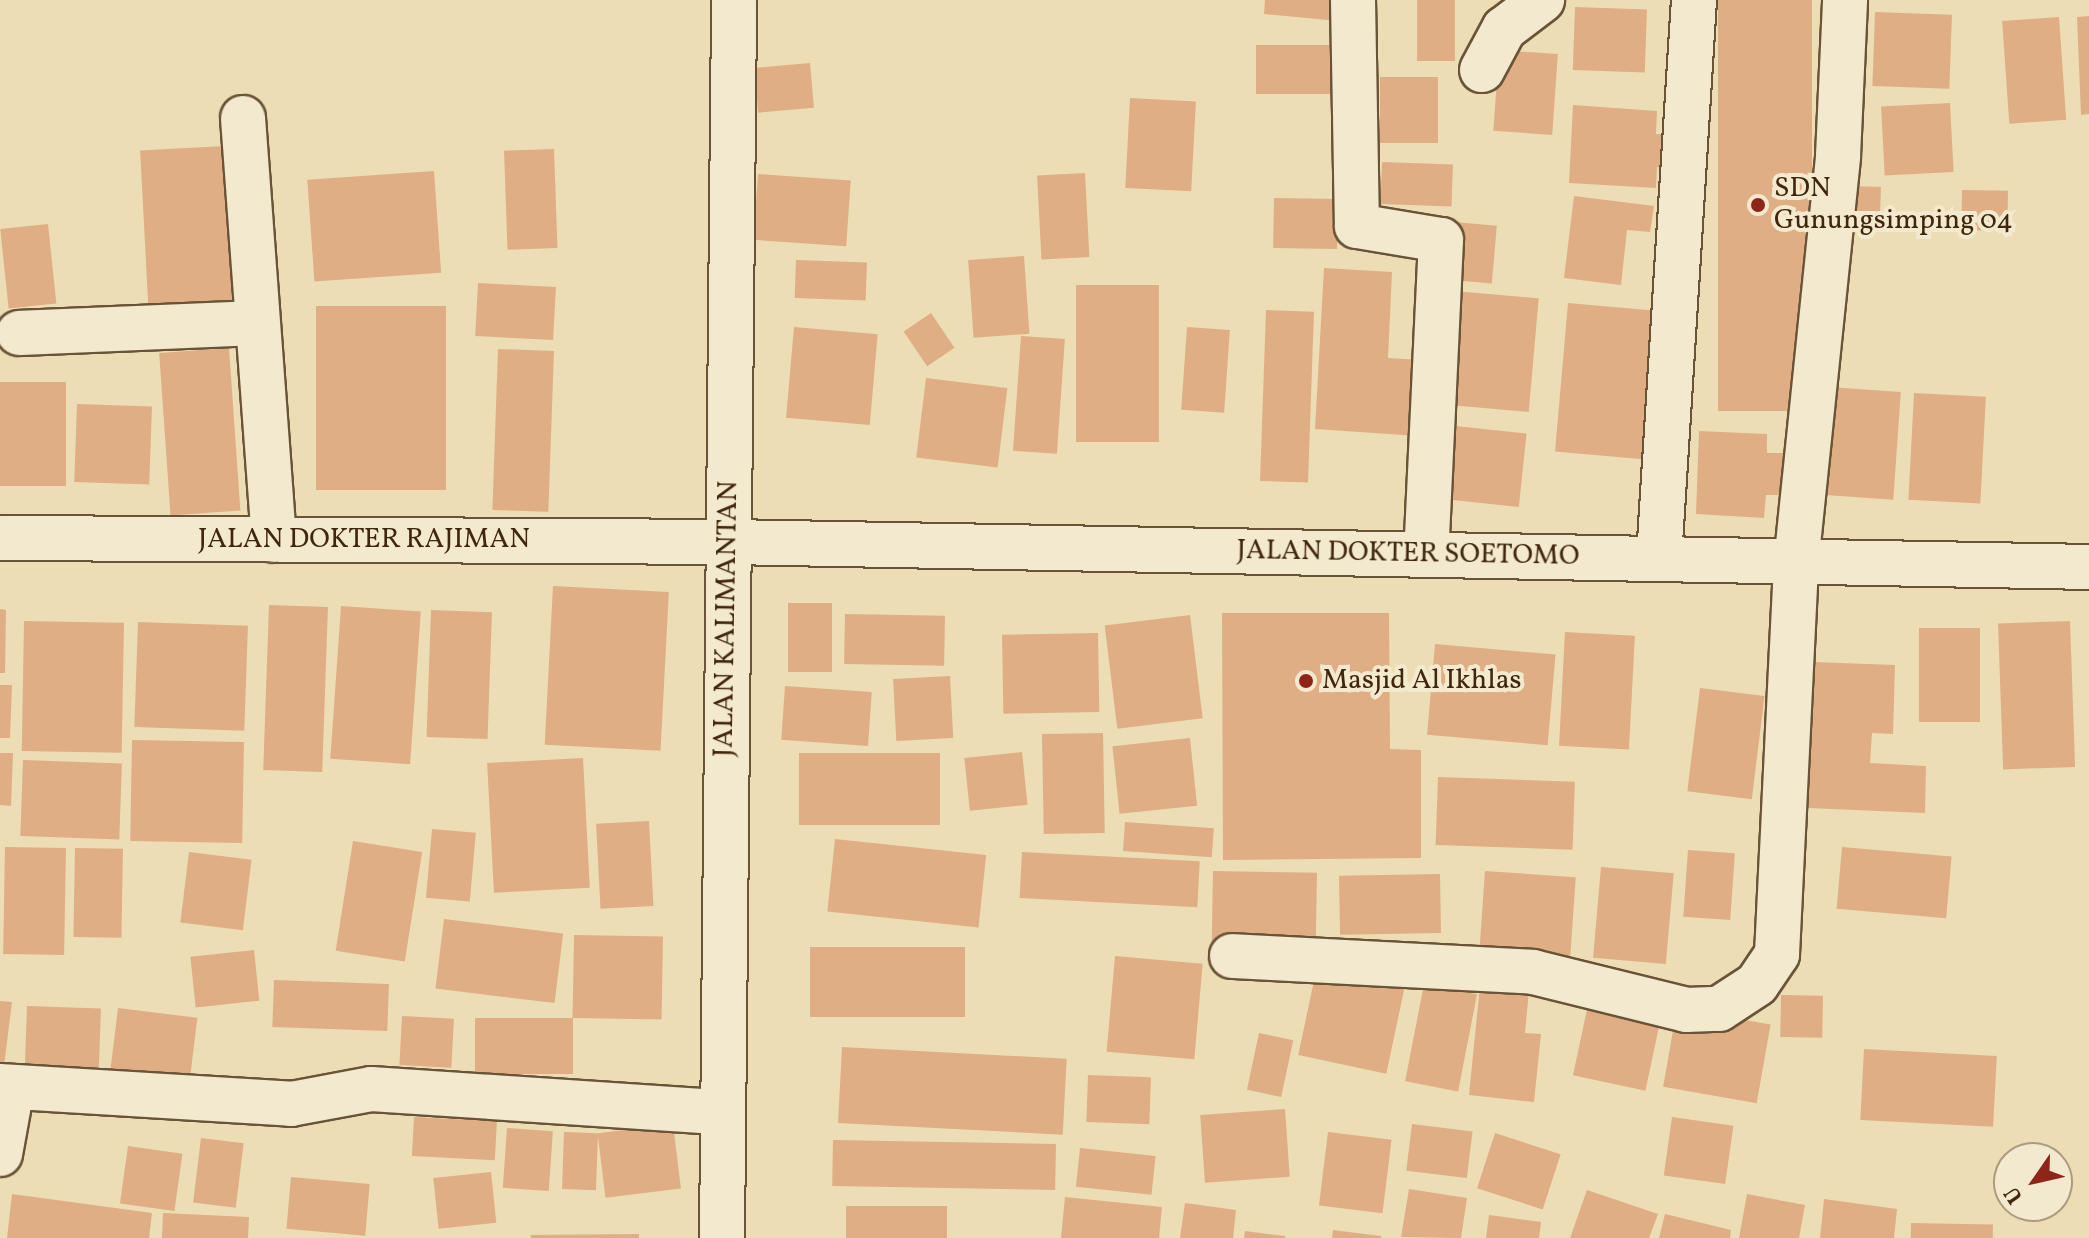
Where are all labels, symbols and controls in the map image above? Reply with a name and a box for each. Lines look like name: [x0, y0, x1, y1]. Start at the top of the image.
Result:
place label: SDN Gunungsimping 04: [1774, 172, 2013, 238]
marker: SDN Gunungsimping 04: [1749, 196, 1767, 214]
street label: JALAN KALIMANTAN: [708, 481, 746, 757]
street label: JALAN DOKTER RAJIMAN: [198, 523, 530, 557]
street label: JALAN DOKTER SOETOMO: [1236, 534, 1580, 574]
place label: Masjid Al Ikhlas: [1322, 664, 1522, 698]
marker: Masjid Al Ikhlas: [1297, 672, 1315, 690]
north arrow: [1993, 1142, 2073, 1222]
text: U: [1997, 1180, 2031, 1210]

